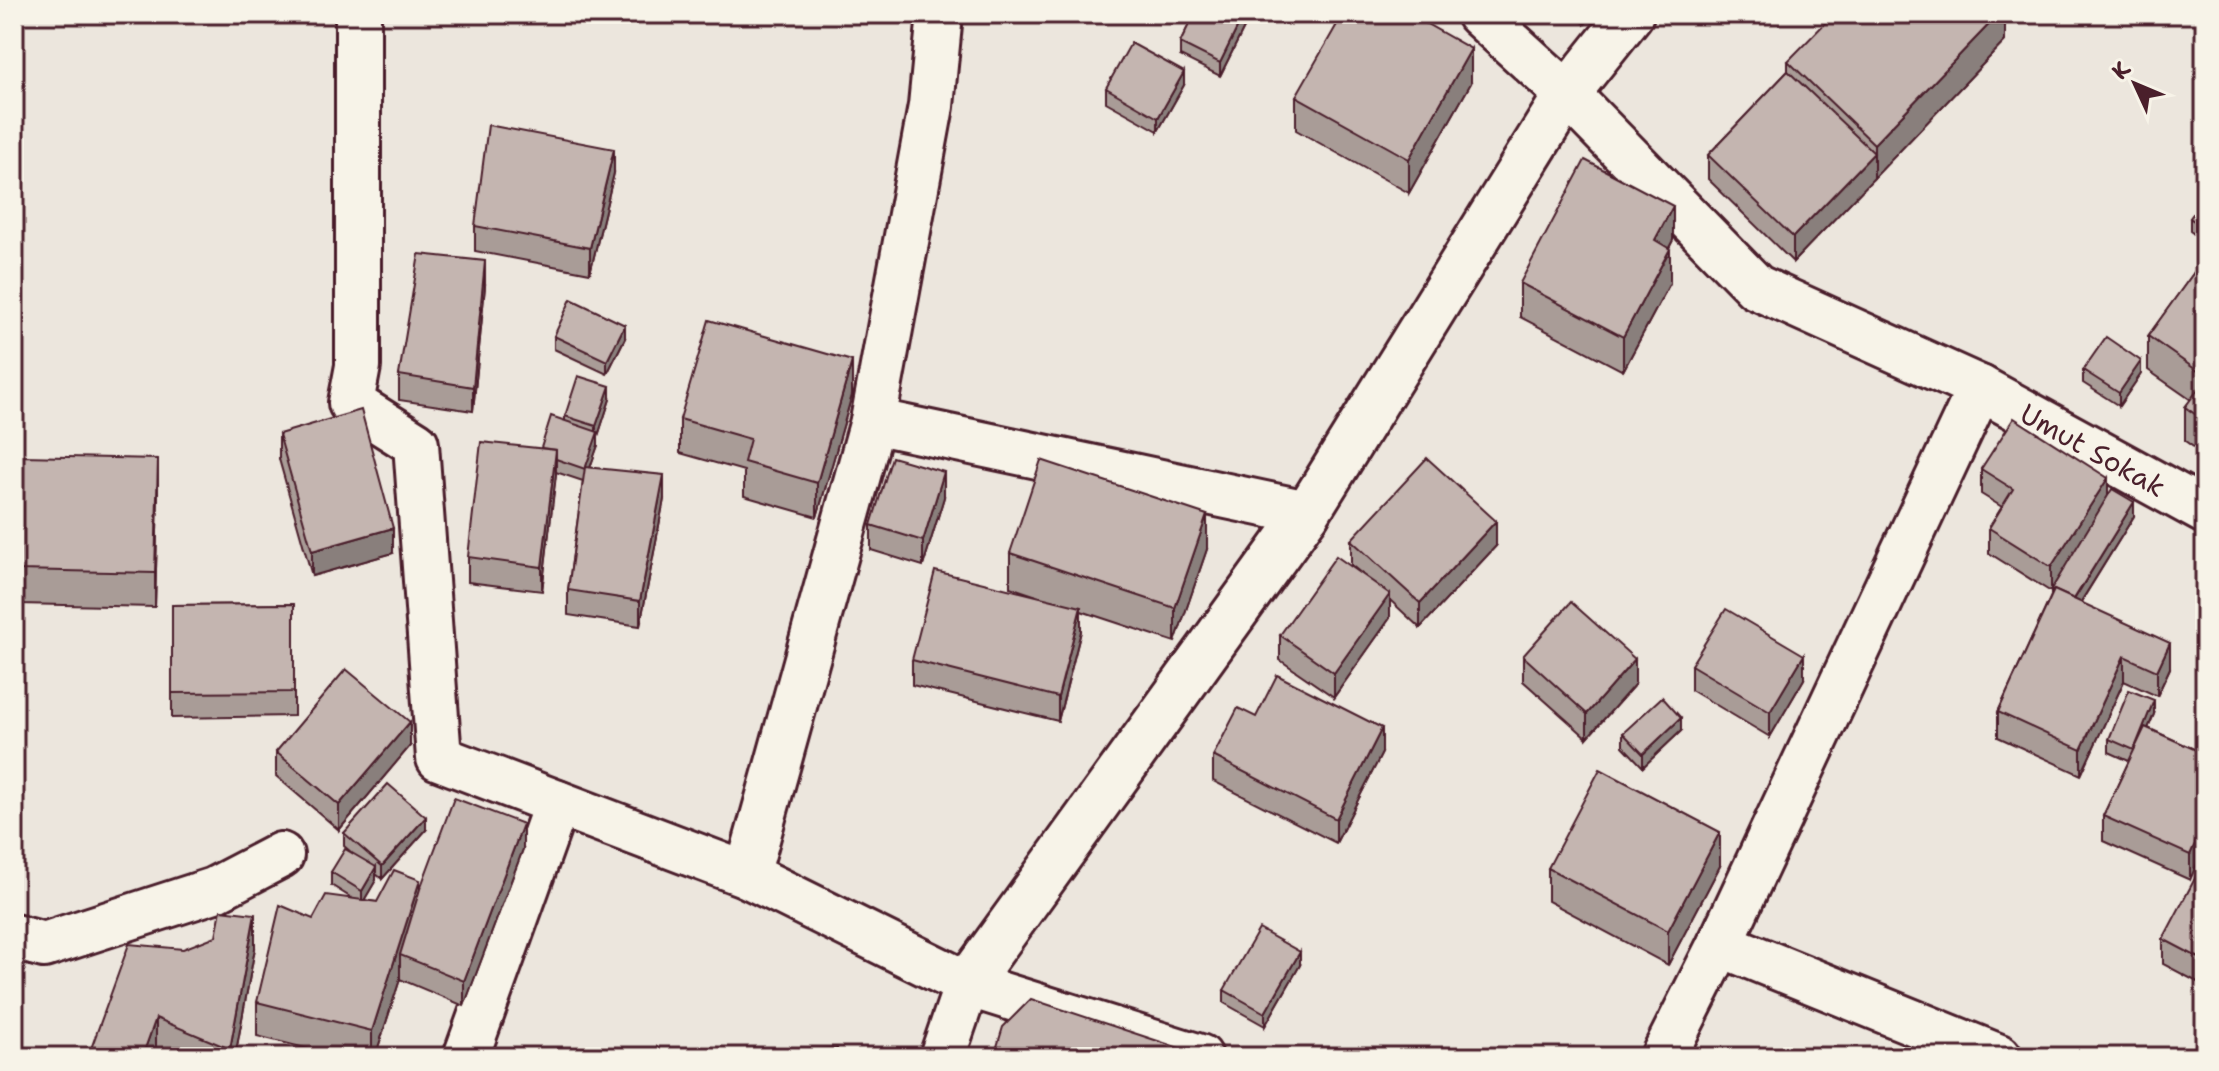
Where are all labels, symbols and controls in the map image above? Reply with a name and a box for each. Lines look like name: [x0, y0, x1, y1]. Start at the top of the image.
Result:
north arrow: [2095, 44, 2175, 124]
text: K: [2105, 55, 2137, 86]
street label: Umut Sokak: [2013, 394, 2173, 506]

